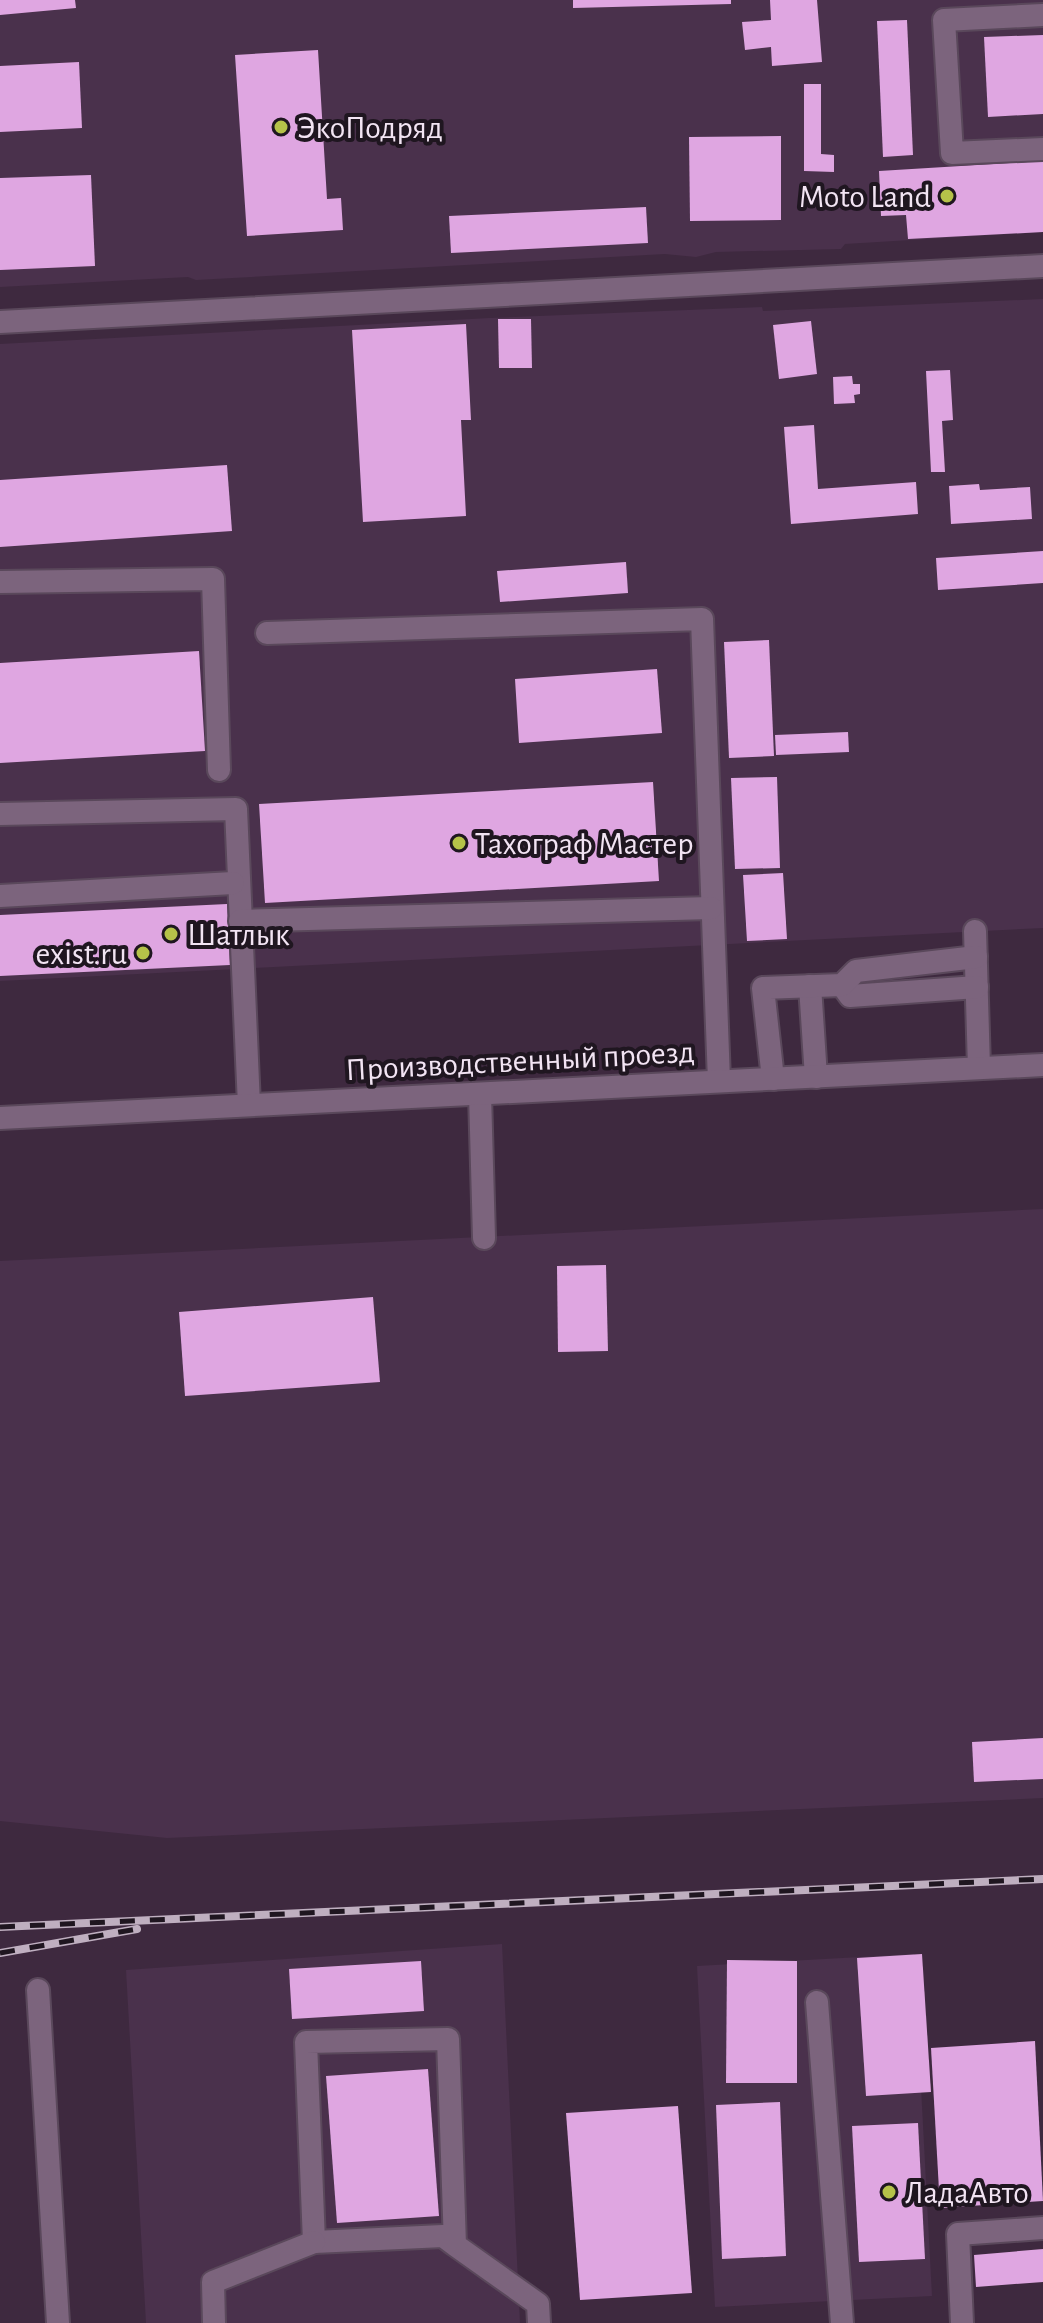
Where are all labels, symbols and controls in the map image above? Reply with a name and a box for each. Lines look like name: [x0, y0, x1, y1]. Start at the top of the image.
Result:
place label: ЭкоПодряд: [297, 112, 443, 144]
marker: ЭкоПодряд: [272, 118, 290, 136]
place label: Moto Land: [799, 181, 931, 213]
marker: Moto Land: [938, 187, 956, 205]
place label: Тахограф Мастер: [475, 828, 694, 860]
marker: Тахограф Мастер: [450, 834, 468, 852]
place label: Шатлык: [187, 919, 290, 951]
marker: Шатлык: [162, 925, 180, 943]
place label: exist.ru: [36, 938, 127, 970]
marker: exist.ru: [134, 944, 152, 962]
street label: Производственный проезд: [345, 1036, 695, 1086]
place label: ЛадаАвто: [905, 2177, 1029, 2209]
marker: ЛадаАвто: [880, 2183, 898, 2201]

